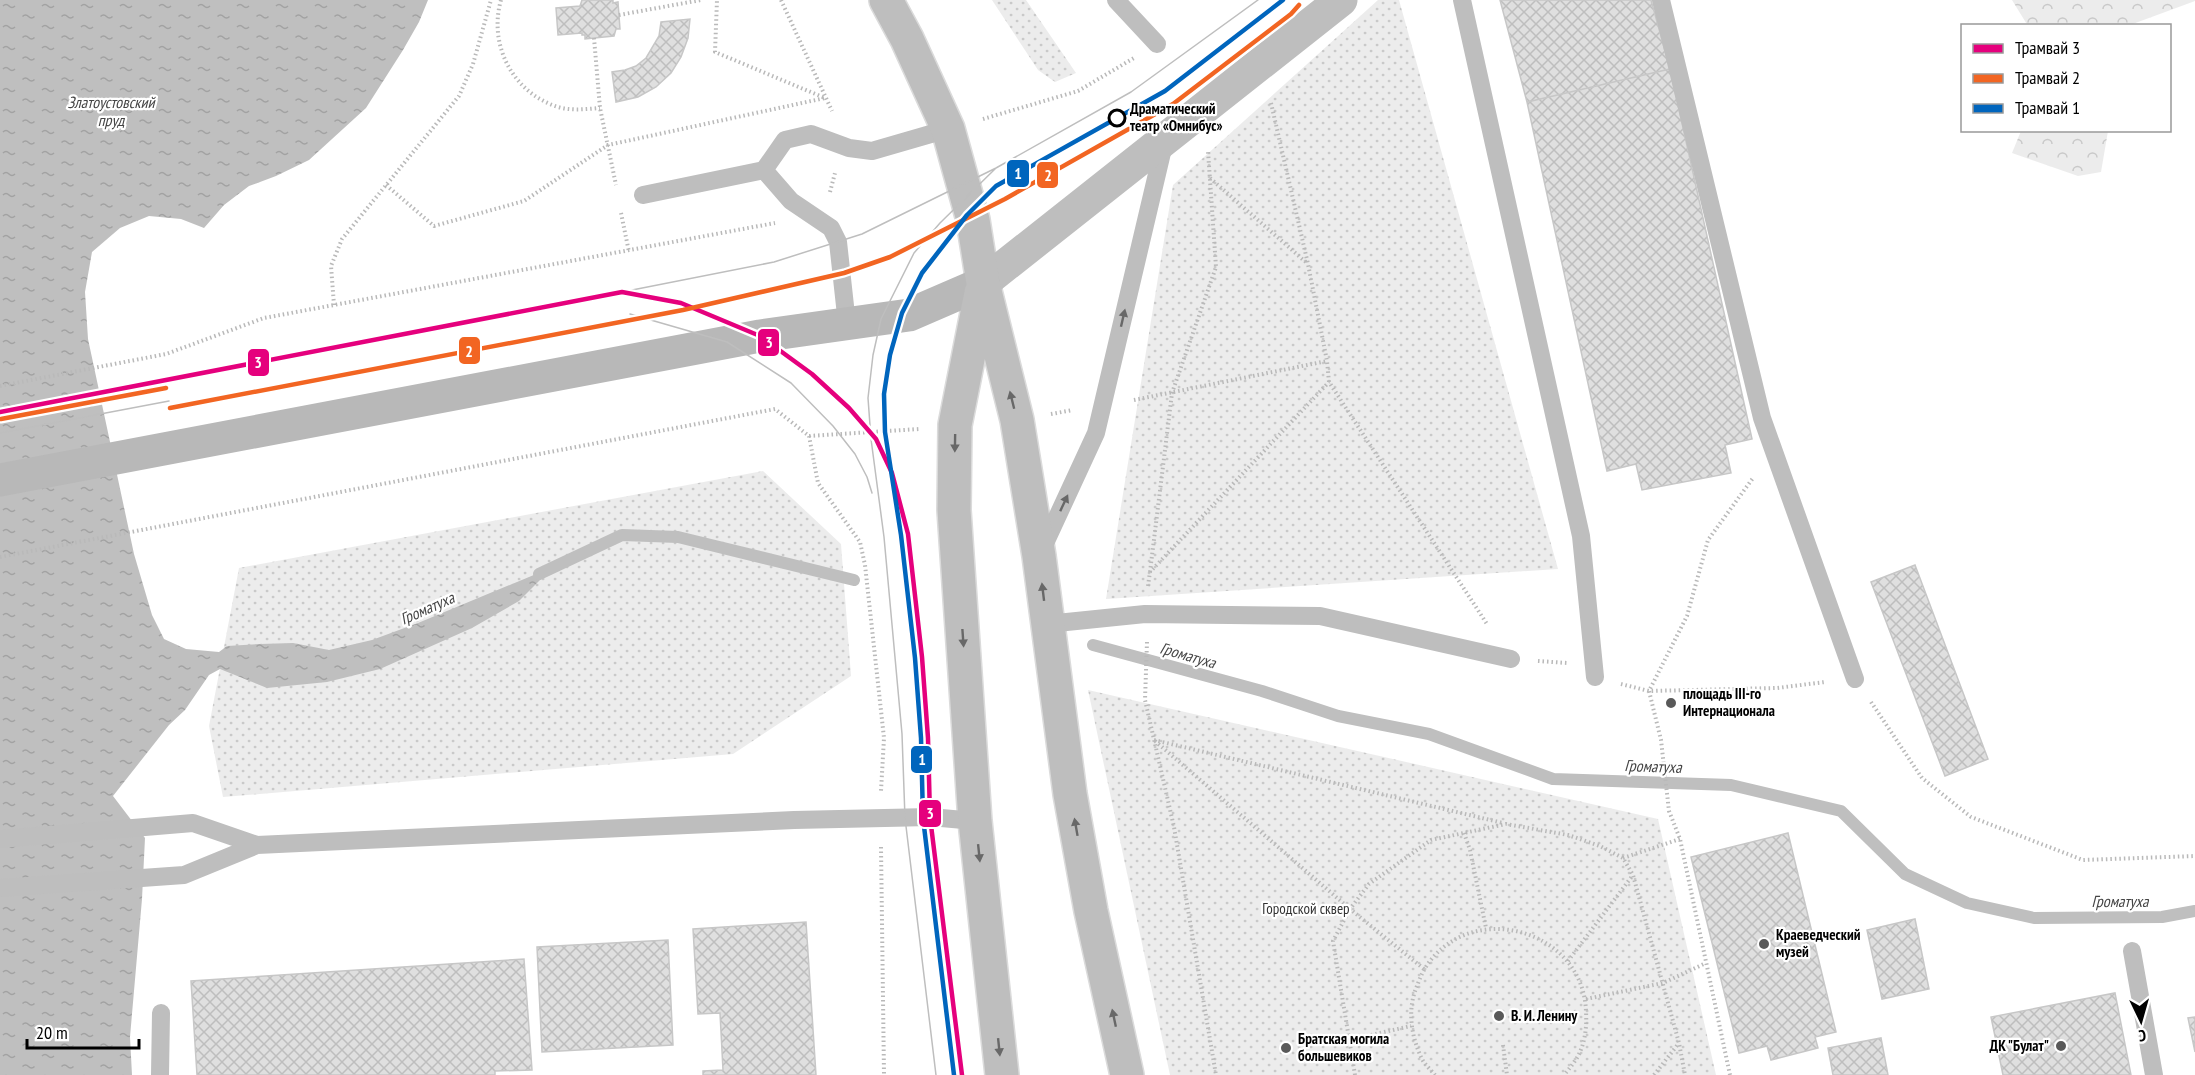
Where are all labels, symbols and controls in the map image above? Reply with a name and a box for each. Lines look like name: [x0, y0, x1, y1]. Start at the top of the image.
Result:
legend: [1961, 24, 2171, 132]
text: Трамвай 3: [2015, 36, 2080, 59]
text: Трамвай 2: [2015, 66, 2080, 89]
water label: Златоустовский пруд: [67, 92, 157, 130]
text: Трамвай 1: [2015, 96, 2080, 119]
place label: Драматический театр «Омнибус»: [1130, 99, 1223, 135]
marker: Драматический театр «Омнибус»: [1108, 109, 1126, 127]
line badge: 1: [1006, 159, 1030, 188]
line badge: 2: [1036, 161, 1059, 189]
text: 1: [1014, 163, 1022, 183]
text: 2: [1044, 165, 1052, 185]
one-way arrow: [1119, 309, 1129, 327]
line badge: 3: [757, 328, 780, 357]
text: 3: [765, 332, 773, 352]
line badge: 2: [458, 336, 481, 365]
text: 2: [465, 341, 473, 361]
line badge: 3: [247, 348, 270, 377]
text: 3: [254, 352, 262, 372]
one-way arrow: [1006, 390, 1016, 409]
one-way arrow: [950, 434, 960, 453]
one-way arrow: [1059, 494, 1068, 511]
one-way arrow: [1038, 582, 1048, 601]
water label: Громатуха: [397, 587, 459, 629]
one-way arrow: [958, 629, 967, 648]
water label: Громатуха: [1158, 638, 1220, 673]
place label: площадь III-го Интернационала: [1683, 684, 1775, 720]
marker: площадь III-го Интернационала: [1664, 696, 1678, 710]
line badge: 1: [910, 745, 933, 774]
text: 1: [918, 749, 926, 769]
water label: Громатуха: [1624, 755, 1683, 777]
line badge: 3: [918, 799, 942, 828]
text: 3: [926, 803, 934, 823]
one-way arrow: [1071, 817, 1080, 836]
one-way arrow: [974, 844, 984, 863]
water label: Громатуха: [2091, 891, 2150, 911]
park label: Городской сквер: [1262, 899, 1350, 918]
place label: Краеведческий музей: [1776, 925, 1861, 961]
marker: Краеведческий музей: [1757, 937, 1771, 951]
north arrow: [2111, 991, 2171, 1051]
place label: В. И. Ленину: [1511, 1006, 1578, 1025]
one-way arrow: [1109, 1009, 1119, 1027]
marker: В. И. Ленину: [1492, 1009, 1506, 1023]
scale bar: [27, 1012, 140, 1050]
text: 20 m: [36, 1021, 68, 1044]
text: С: [2137, 1026, 2147, 1046]
place label: Братская могила большевиков: [1298, 1029, 1389, 1065]
place label: ДК "Булат": [1990, 1036, 2049, 1055]
one-way arrow: [994, 1038, 1004, 1057]
marker: ДК "Булат": [2054, 1039, 2068, 1053]
marker: Братская могила большевиков: [1279, 1041, 1293, 1055]

